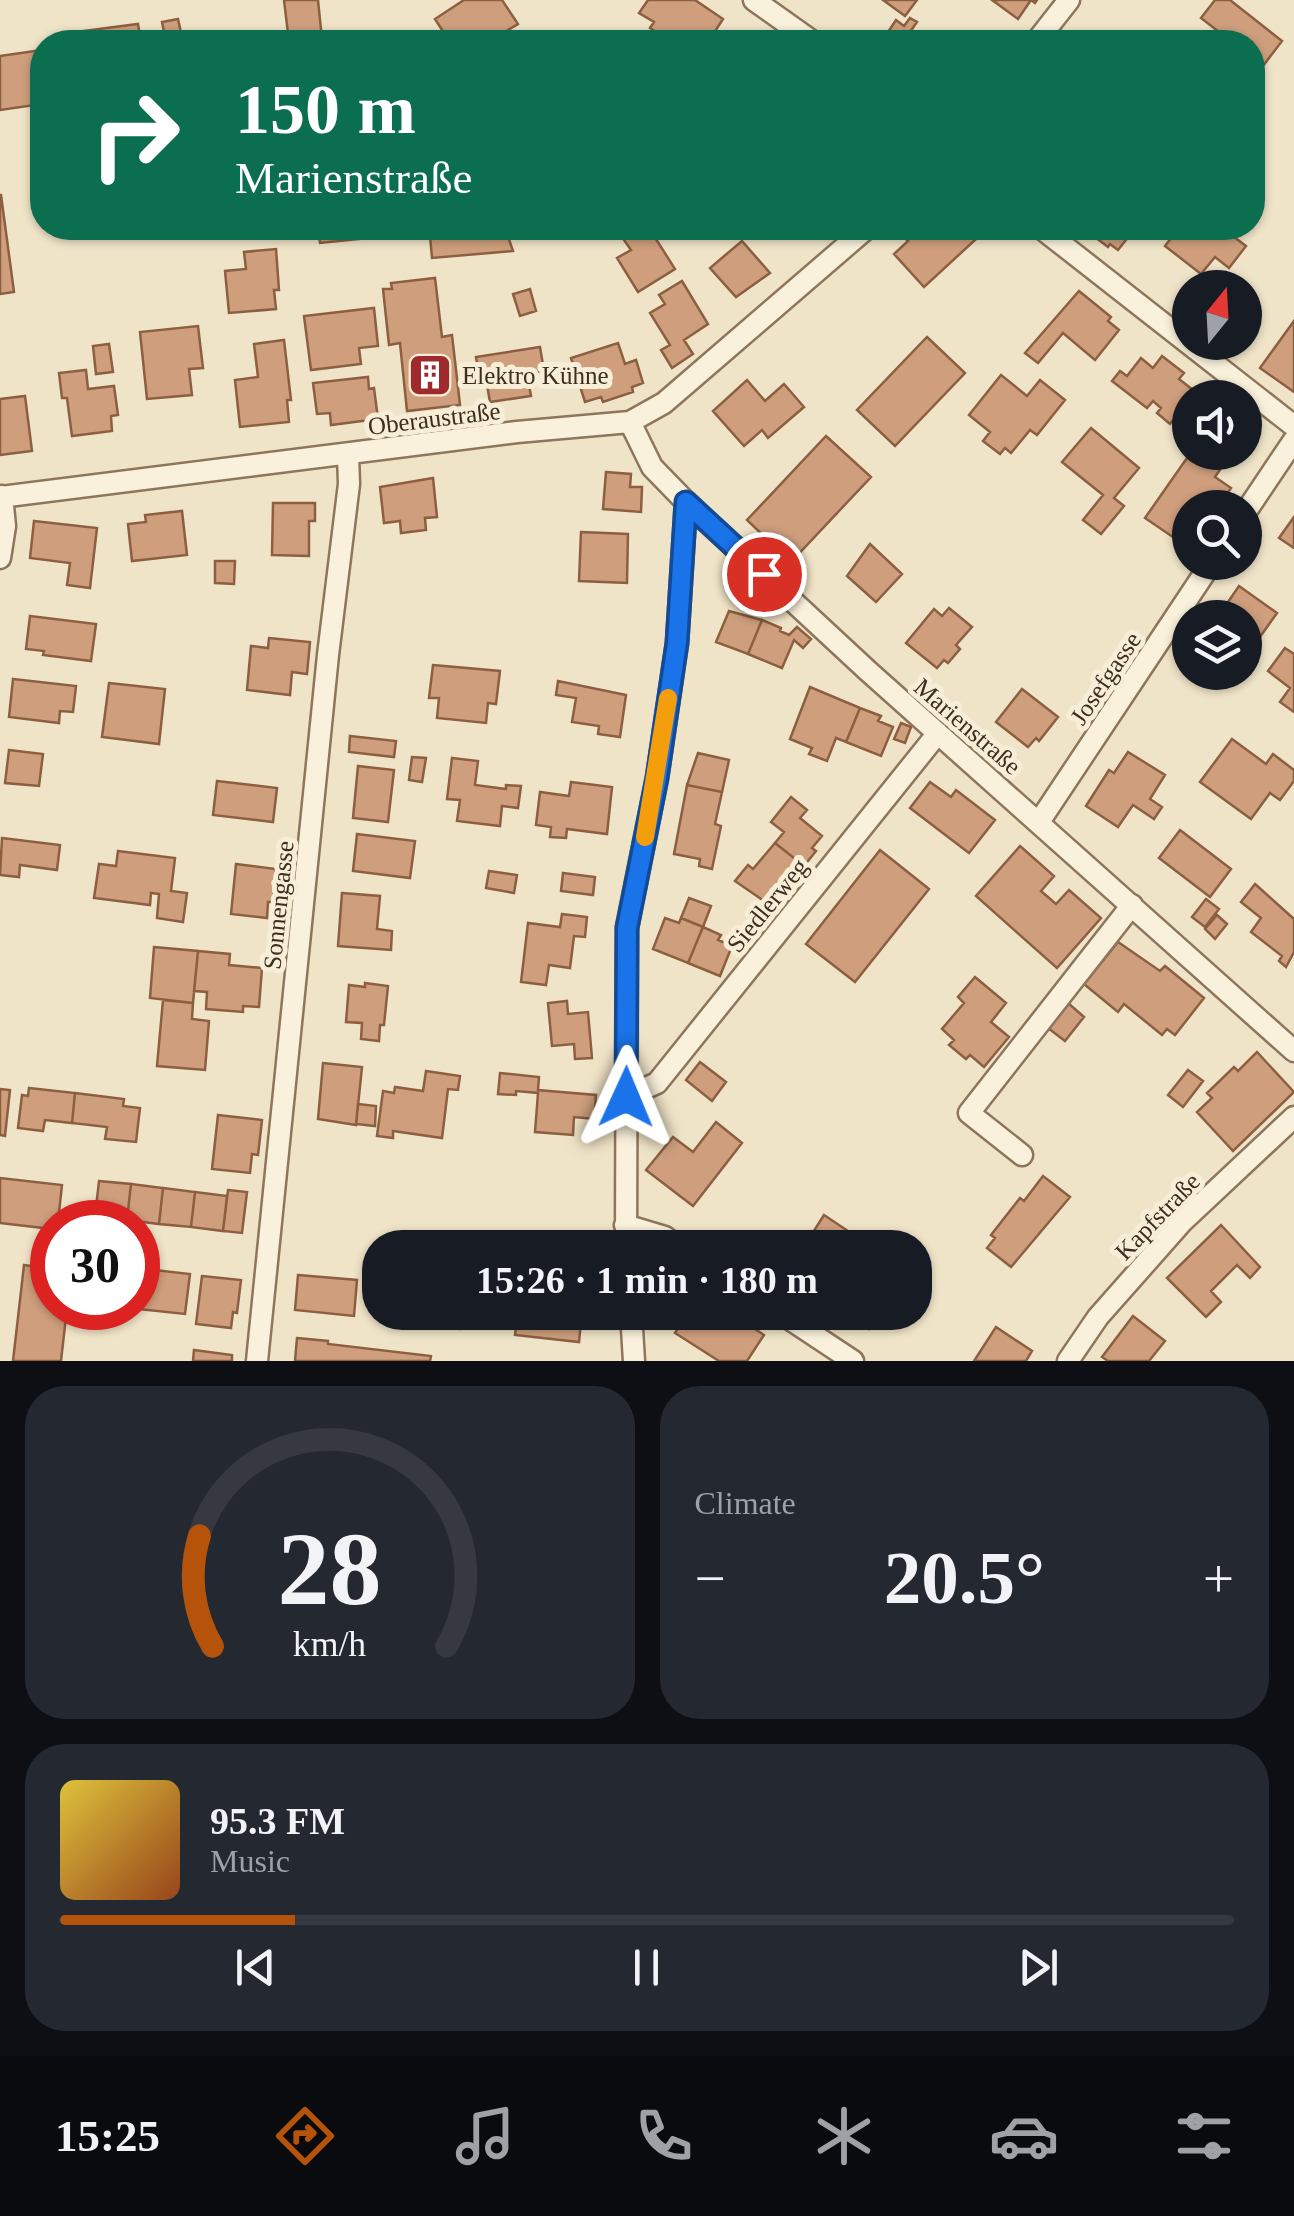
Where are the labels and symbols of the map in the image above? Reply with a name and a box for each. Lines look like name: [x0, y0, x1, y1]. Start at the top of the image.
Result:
north arrow: [1172, 270, 1262, 360]
building icon: Elektro Kühne: [407, 352, 453, 398]
place label: Elektro Kühne: [462, 362, 608, 389]
street label: Oberaustraße: [366, 397, 502, 440]
pin: [722, 532, 807, 617]
street label: Josefgasse: [1065, 627, 1146, 730]
street label: Marienstraße: [909, 673, 1026, 780]
street label: Sonnengasse: [258, 839, 299, 971]
street label: Siedlerweg: [722, 853, 814, 958]
position arrow: [574, 1045, 678, 1149]
street label: Kapfstraße: [1110, 1168, 1205, 1265]
speed limit sign: 30: [30, 1200, 160, 1330]

